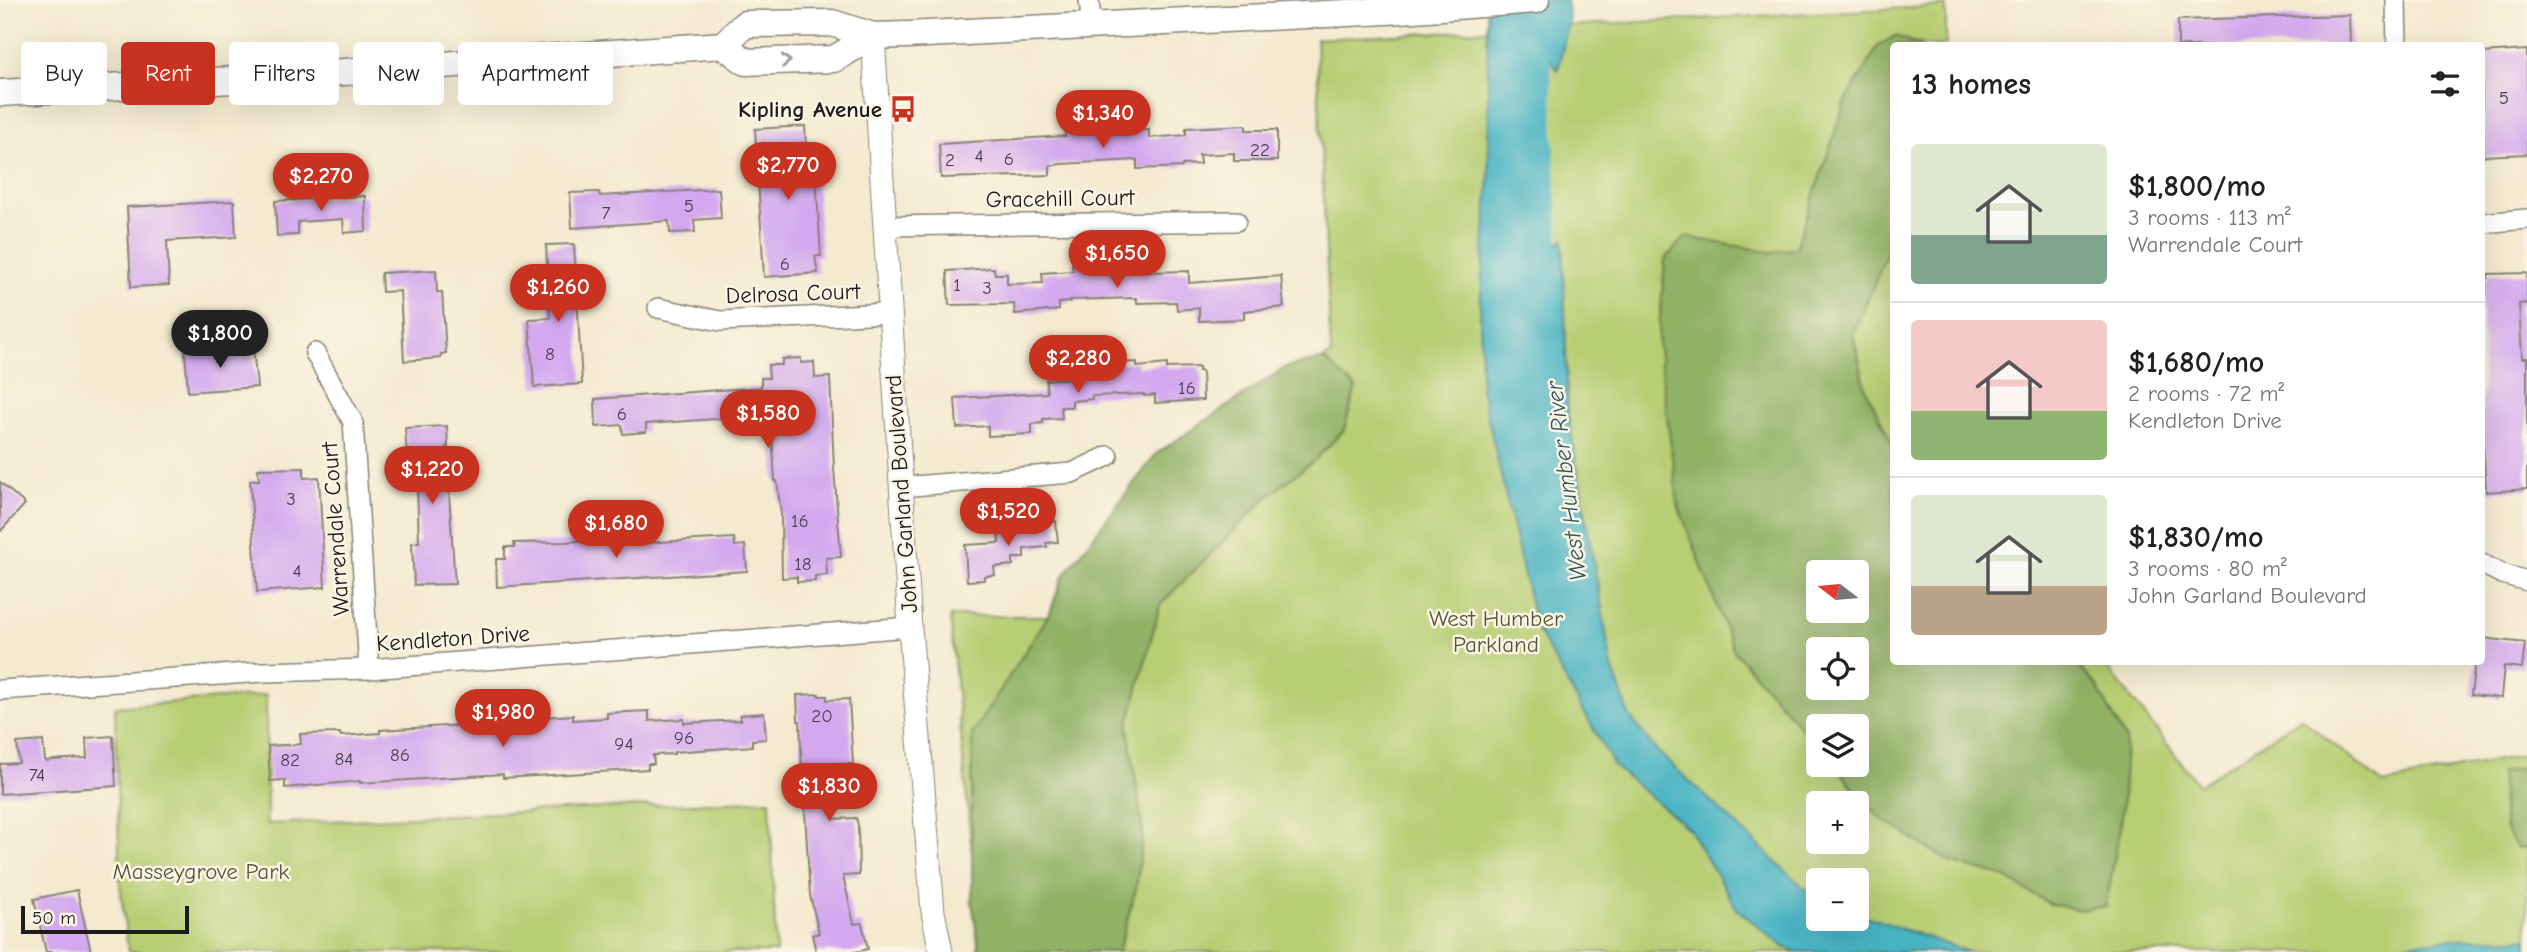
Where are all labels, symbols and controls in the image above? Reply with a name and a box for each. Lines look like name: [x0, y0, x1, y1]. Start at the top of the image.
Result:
chip: Buy: [21, 42, 107, 105]
chip: Rent: [121, 42, 215, 105]
chip: Filters: [229, 42, 339, 105]
chip: New: [353, 42, 444, 105]
chip: Apartment: [458, 42, 613, 105]
one-way arrow: [781, 53, 792, 68]
icon: filters: [2426, 65, 2464, 103]
text: 13 homes: [1911, 67, 2031, 102]
house number: 5: [2499, 87, 2509, 109]
pin: $1,340: [1046, 90, 1160, 150]
bus stop icon: Kipling Avenue: [888, 94, 918, 124]
place label: Kipling Avenue: [738, 96, 882, 123]
text: $1,340: [1072, 99, 1134, 126]
house number: 22: [1250, 139, 1270, 161]
pin: $2,770: [731, 142, 845, 202]
house number: 4: [974, 145, 984, 167]
house number: 6: [1004, 148, 1014, 170]
house number: 2: [945, 149, 955, 171]
text: $2,770: [756, 151, 820, 178]
pin: $2,270: [264, 154, 378, 213]
text: $2,270: [289, 162, 353, 189]
text: $1,800/mo: [2128, 169, 2266, 204]
icon: home: [1967, 172, 2051, 256]
street label: Gracehill Court: [985, 184, 1136, 213]
house number: 5: [684, 195, 694, 217]
house number: 7: [602, 202, 611, 224]
text: 3 rooms · 113 m²: [2128, 204, 2291, 231]
pin: $1,650: [1060, 230, 1174, 290]
text: Warrendale Court: [2128, 231, 2302, 258]
text: $1,650: [1085, 239, 1149, 266]
house number: 6: [780, 253, 790, 275]
pin: $1,260: [501, 264, 615, 324]
text: $1,260: [526, 273, 590, 300]
house number: 1: [953, 274, 961, 296]
house number: 3: [982, 277, 992, 299]
street label: Delrosa Court: [725, 278, 862, 309]
pin: $1,800: [163, 310, 277, 370]
text: $1,800: [187, 319, 253, 346]
pin: $2,280: [1021, 336, 1135, 395]
house number: 8: [545, 343, 555, 365]
text: $2,280: [1045, 344, 1111, 371]
text: $1,680/mo: [2128, 345, 2264, 380]
icon: home: [1967, 348, 2051, 432]
street label: John Garland Boulevard: [880, 374, 923, 614]
house number: 16: [1178, 377, 1196, 399]
water label: West Humber River: [1540, 378, 1592, 583]
text: 2 rooms · 72 m²: [2128, 380, 2284, 407]
pin: $1,580: [711, 391, 825, 450]
text: $1,580: [736, 399, 800, 426]
house number: 6: [617, 403, 627, 425]
text: Kendleton Drive: [2128, 407, 2282, 434]
street label: Warrendale Court: [316, 440, 355, 617]
pin: $1,220: [375, 447, 489, 506]
text: $1,220: [400, 455, 464, 482]
house number: 3: [286, 488, 296, 510]
pin: $1,520: [951, 489, 1065, 548]
text: $1,520: [976, 497, 1040, 524]
pin: $1,680: [559, 500, 673, 560]
text: $1,680: [584, 509, 648, 536]
house number: 16: [791, 510, 809, 532]
text: $1,830/mo: [2128, 520, 2263, 555]
icon: home: [1967, 523, 2051, 607]
house number: 18: [794, 553, 812, 575]
text: 3 rooms · 80 m²: [2128, 555, 2287, 582]
house number: 4: [292, 560, 302, 582]
north arrow: [1806, 560, 1869, 623]
map controls: [1806, 560, 1869, 931]
text: John Garland Boulevard: [2128, 582, 2367, 609]
park label: West Humber Parkland: [1429, 605, 1564, 658]
street label: Kendleton Drive: [375, 620, 531, 657]
button: locate: [1806, 637, 1869, 700]
pin: $1,980: [446, 690, 560, 749]
text: $1,980: [471, 698, 535, 725]
house number: 20: [811, 705, 833, 727]
button: layers: [1806, 714, 1869, 777]
house number: 96: [674, 727, 694, 749]
house number: 94: [614, 733, 634, 755]
house number: 86: [390, 744, 410, 766]
house number: 84: [335, 748, 353, 770]
house number: 82: [280, 749, 300, 771]
house number: 74: [29, 764, 45, 786]
pin: $1,830: [772, 764, 886, 823]
text: $1,830: [797, 772, 861, 799]
button: +: [1806, 791, 1869, 854]
park label: Masseygrove Park: [113, 858, 289, 885]
button: −: [1806, 868, 1869, 931]
scale bar: [21, 903, 189, 935]
text: 50 m: [32, 907, 76, 929]

